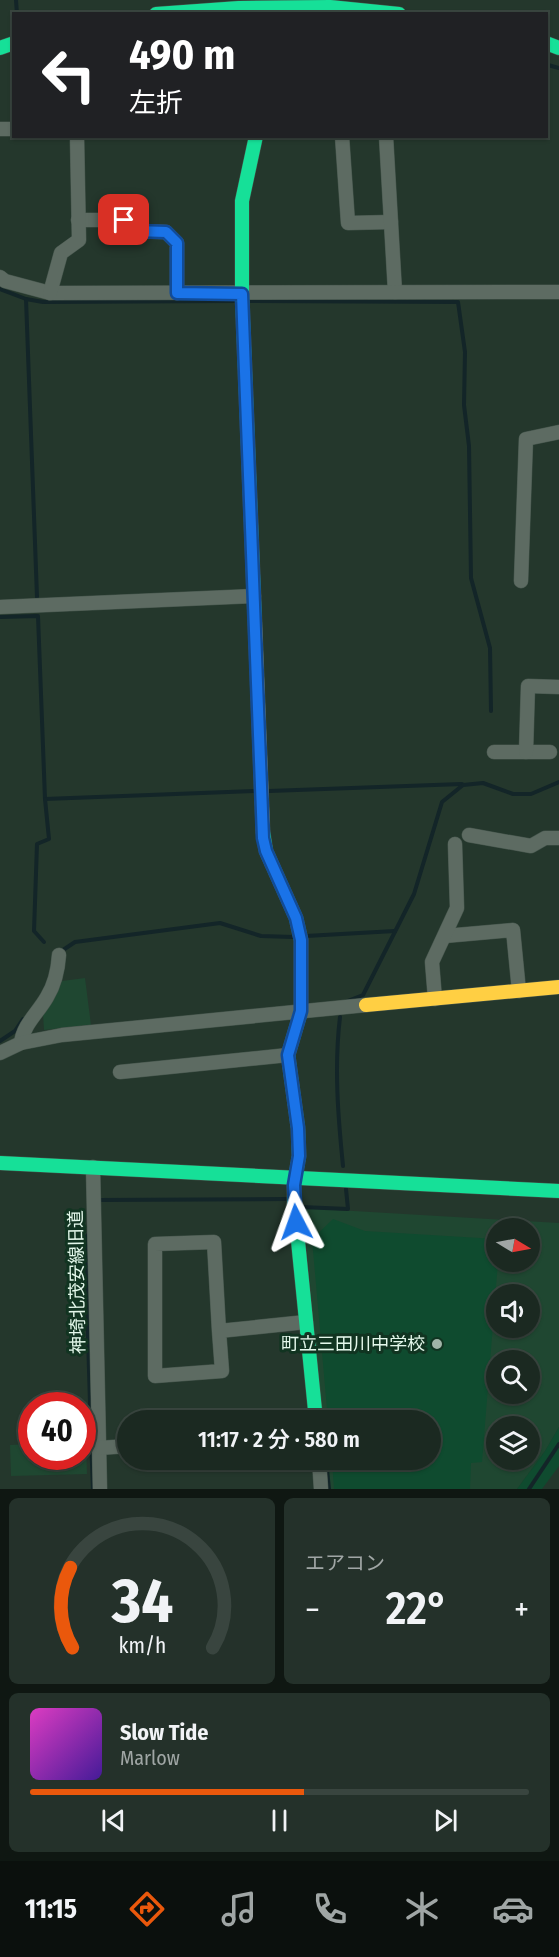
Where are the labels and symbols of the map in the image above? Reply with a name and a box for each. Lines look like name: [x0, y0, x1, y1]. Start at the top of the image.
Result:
pin: [98, 194, 149, 245]
position arrow: [264, 1190, 328, 1254]
street label: 神埼北茂安線旧道: [65, 1210, 89, 1354]
north arrow: [486, 1218, 540, 1272]
place label: 町立三田川中学校: [281, 1333, 425, 1355]
marker: 町立三田川中学校: [430, 1337, 444, 1351]
speed limit sign: 40: [18, 1392, 96, 1470]

